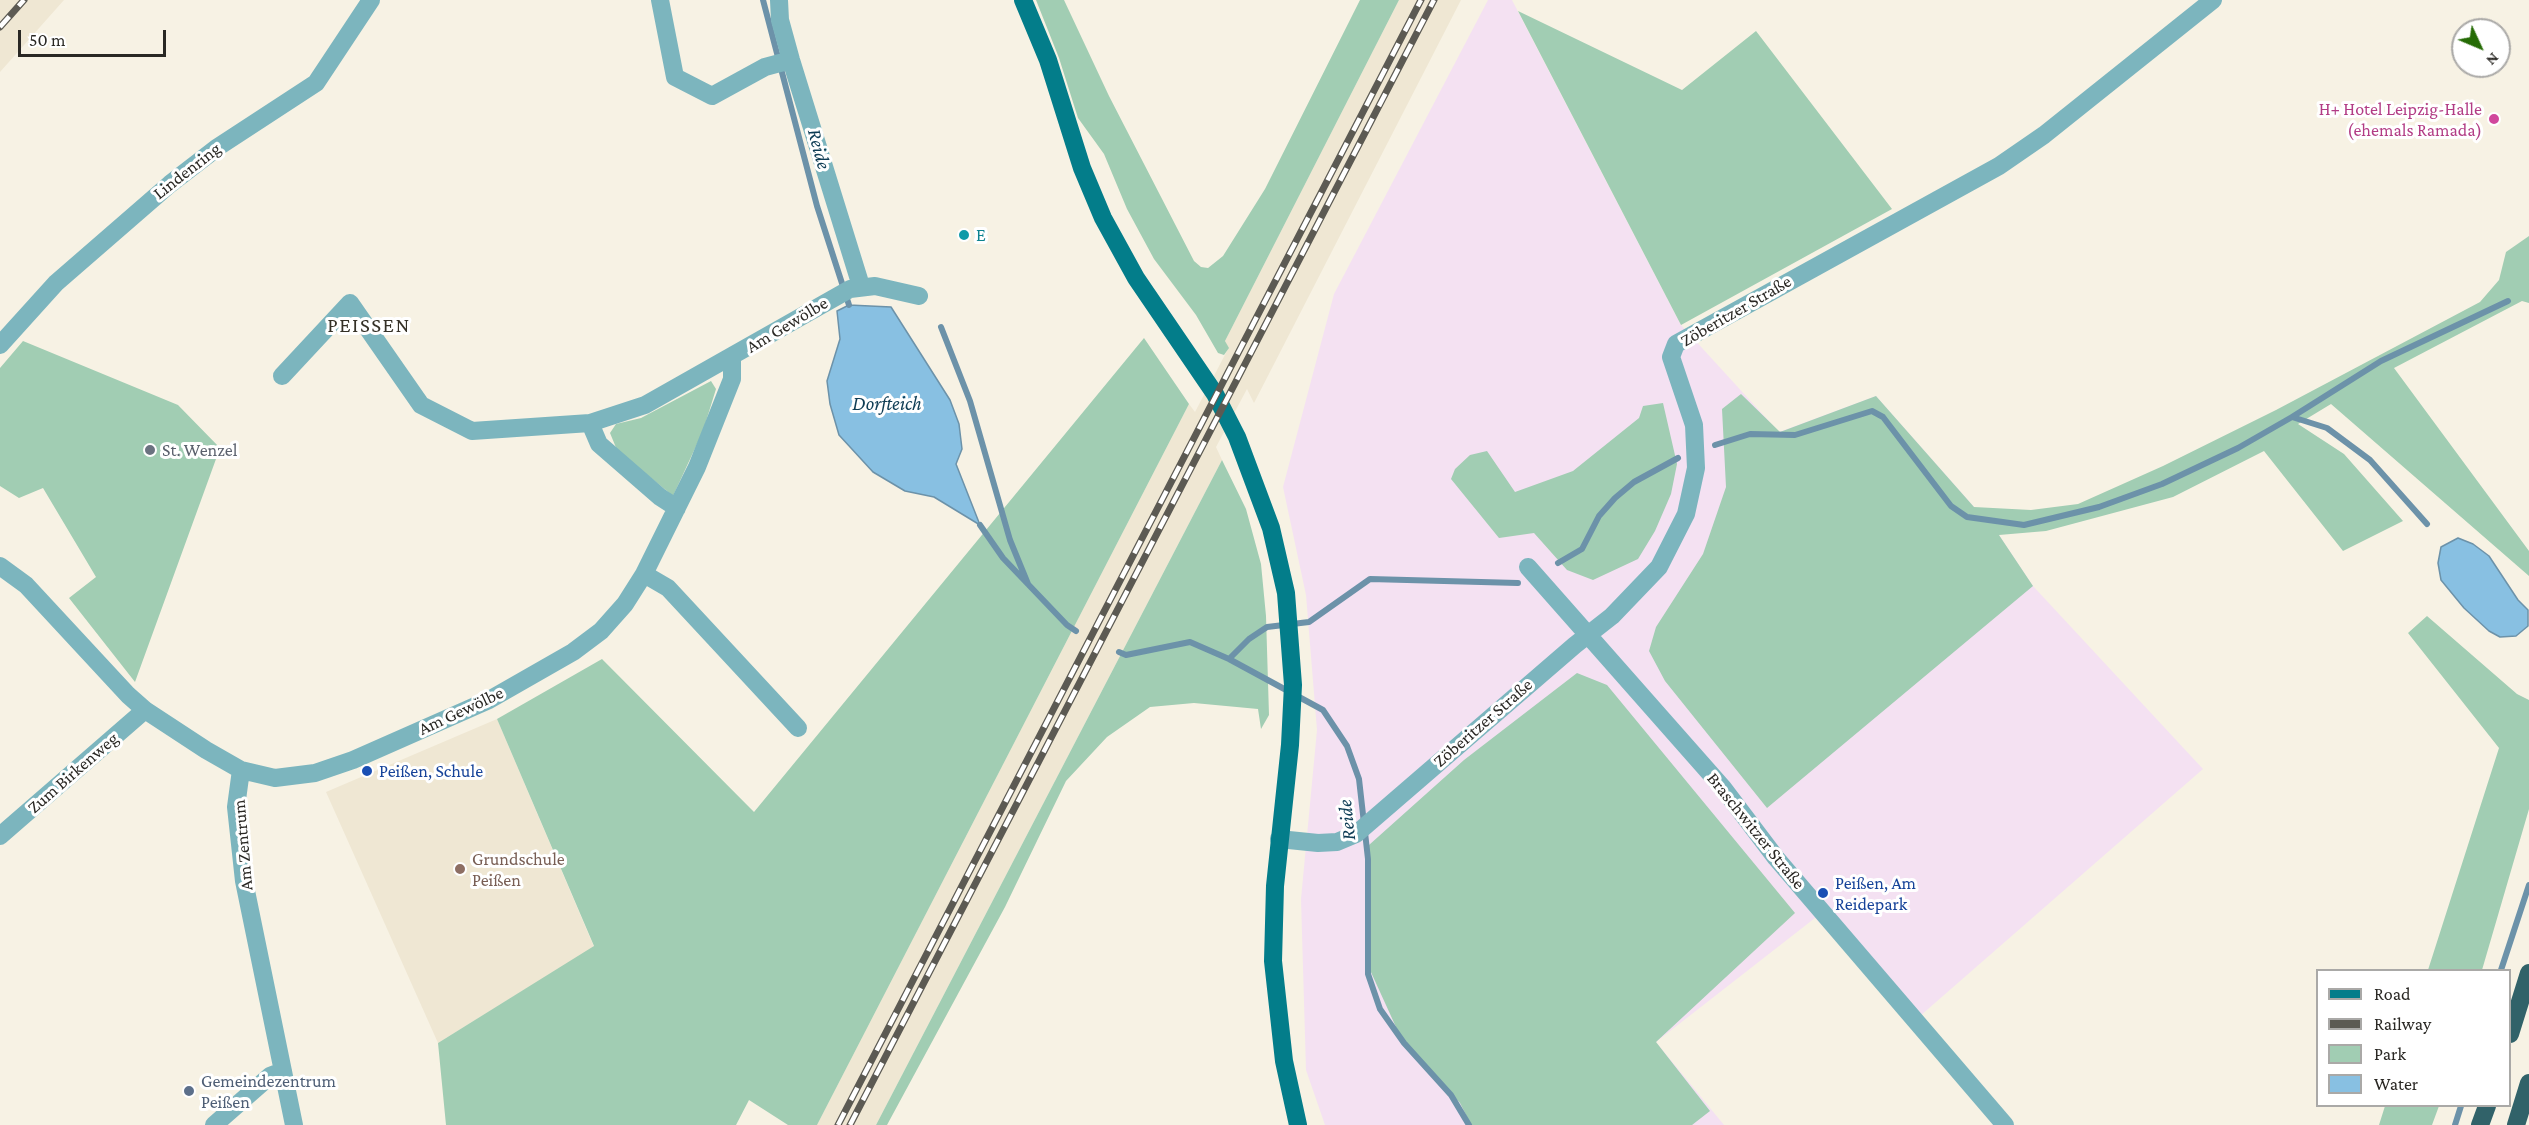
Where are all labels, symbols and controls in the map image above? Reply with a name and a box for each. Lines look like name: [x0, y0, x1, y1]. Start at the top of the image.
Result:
scale bar: [21, 18, 170, 56]
north arrow: [2451, 18, 2511, 78]
text: 50 m: [29, 30, 66, 50]
text: N: [2483, 50, 2503, 69]
place label: H+ Hotel Leipzig-Halle (ehemals Ramada): [2319, 98, 2482, 140]
marker: H+ Hotel Leipzig-Halle (ehemals Ramada): [2487, 112, 2501, 126]
water label: Reide: [802, 126, 836, 172]
street label: Lindenring: [149, 138, 225, 204]
place label: E: [976, 224, 986, 246]
marker: E: [957, 228, 971, 242]
street label: Zöberitzer Straße: [1677, 271, 1795, 351]
street label: Am Gewölbe: [742, 292, 832, 358]
district label: PEISSEN: [327, 313, 411, 339]
water label: Dorfteich: [852, 392, 922, 416]
place label: St. Wenzel: [162, 439, 237, 461]
marker: St. Wenzel: [143, 443, 157, 457]
street label: Zöberitzer Straße: [1429, 674, 1537, 772]
street label: Am Gewölbe: [415, 682, 507, 740]
street label: Zum Birkenweg: [23, 728, 123, 818]
place label: Peißen, Schule: [379, 760, 483, 782]
marker: Peißen, Schule: [360, 764, 374, 778]
street label: Braschwitzer Straße: [1702, 768, 1810, 894]
water label: Reide: [1333, 798, 1361, 842]
street label: Am Zentrum: [228, 799, 258, 891]
place label: Grundschule Peißen: [472, 848, 565, 890]
marker: Grundschule Peißen: [453, 862, 467, 876]
place label: Peißen, Am Reidepark: [1835, 872, 1916, 914]
marker: Peißen, Am Reidepark: [1816, 886, 1830, 900]
legend: [2316, 969, 2511, 1107]
text: Road: [2374, 984, 2411, 1004]
text: Railway: [2374, 1014, 2431, 1034]
text: Park: [2374, 1044, 2406, 1064]
place label: Gemeindezentrum Peißen: [201, 1070, 336, 1112]
text: Water: [2374, 1074, 2418, 1094]
marker: Gemeindezentrum Peißen: [182, 1084, 196, 1098]

